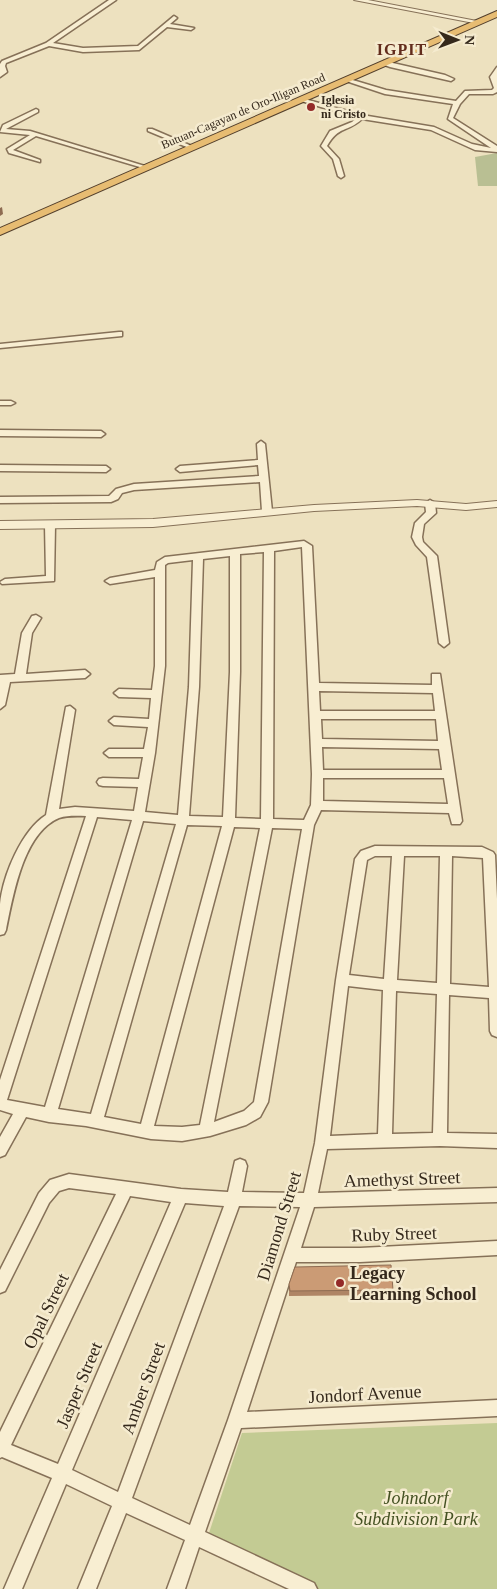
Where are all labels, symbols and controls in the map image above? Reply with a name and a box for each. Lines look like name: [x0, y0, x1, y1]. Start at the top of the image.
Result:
north arrow: [432, 15, 482, 65]
text: N: [462, 35, 477, 45]
district label: IGPIT: [377, 41, 427, 58]
street label: Butuan-Cagayan de Oro-Iligan Road: [159, 70, 327, 152]
place label: Iglesia ni Cristo: [321, 93, 366, 121]
marker: Iglesia ni Cristo: [305, 101, 317, 113]
street label: Amethyst Street: [343, 1167, 461, 1191]
street label: Diamond Street: [253, 1169, 305, 1283]
street label: Ruby Street: [351, 1223, 437, 1245]
place label: Legacy Learning School: [350, 1263, 477, 1304]
street label: Opal Street: [19, 1270, 73, 1352]
marker: Legacy Learning School: [334, 1277, 346, 1289]
street label: Jasper Street: [52, 1339, 106, 1431]
street label: Amber Street: [117, 1339, 169, 1437]
street label: Jondorf Avenue: [308, 1381, 422, 1407]
park label: Johndorf Subdivision Park: [354, 1488, 479, 1529]

